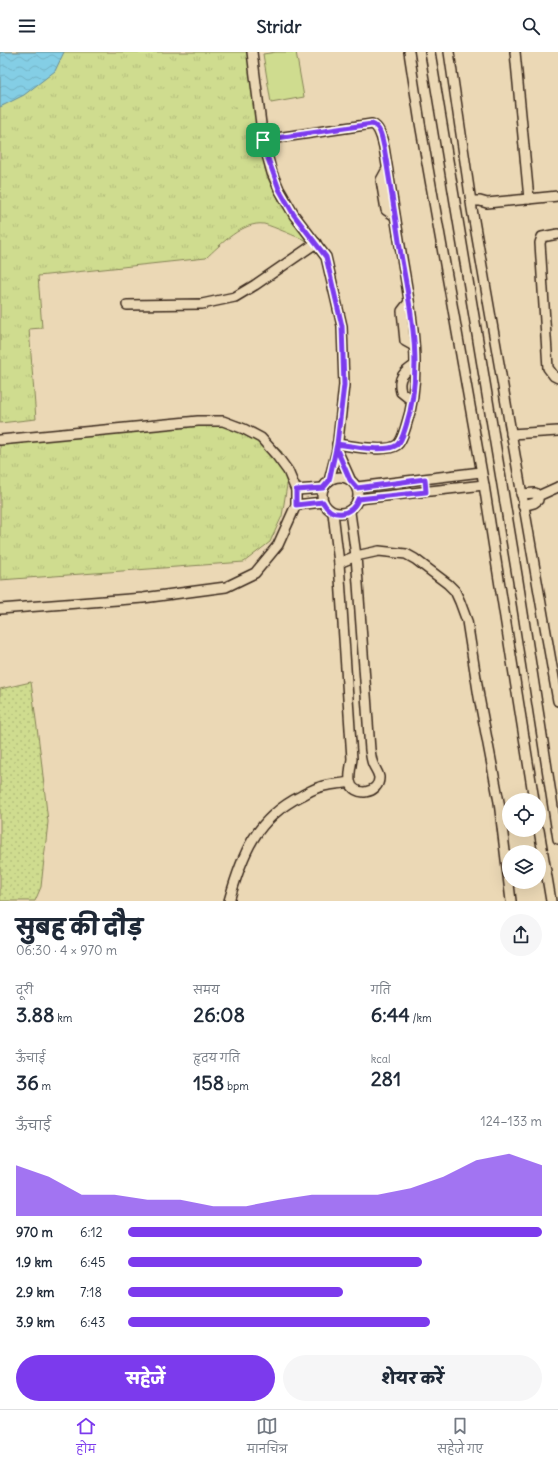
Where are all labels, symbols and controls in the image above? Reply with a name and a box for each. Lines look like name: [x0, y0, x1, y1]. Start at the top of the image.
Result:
icon: menu: [16, 15, 38, 37]
text: Stridr: [256, 15, 302, 38]
icon: search: [520, 15, 542, 37]
pin: [246, 123, 280, 157]
icon: arrive: [252, 129, 274, 151]
map controls: [502, 793, 546, 889]
button: locate: [502, 793, 546, 837]
button: layers: [502, 845, 546, 889]
text: सुबह की दौड़: [16, 913, 143, 941]
button: share: [500, 914, 542, 956]
text: 06:30 · 4 × 970 m: [16, 942, 117, 959]
text: दूरी: [16, 983, 33, 997]
text: समय: [193, 983, 220, 997]
text: गति: [371, 983, 391, 997]
text: 3.88: [16, 1002, 55, 1027]
text: 26:08: [193, 1002, 245, 1027]
text: 6:44: [371, 1002, 410, 1027]
text: km: [55, 1011, 72, 1025]
text: /km: [410, 1011, 432, 1025]
text: ऊँचाई: [16, 1051, 46, 1065]
text: हृदय गति: [193, 1051, 240, 1065]
text: kcal: [371, 1052, 390, 1066]
text: 281: [371, 1066, 401, 1091]
text: 36: [16, 1070, 39, 1095]
text: 158: [193, 1070, 224, 1095]
text: m: [39, 1079, 51, 1093]
text: bpm: [224, 1079, 249, 1093]
text: 124–133 m: [481, 1113, 542, 1130]
text: ऊँचाई: [16, 1117, 51, 1134]
text: 970 m: [16, 1224, 53, 1241]
text: 6:12: [80, 1224, 103, 1241]
text: 1.9 km: [16, 1254, 52, 1271]
text: 6:45: [80, 1254, 105, 1271]
text: 2.9 km: [16, 1284, 54, 1301]
text: 7:18: [80, 1284, 102, 1301]
text: 3.9 km: [16, 1314, 55, 1331]
text: 6:43: [80, 1314, 105, 1331]
button: सहेजें: [16, 1355, 275, 1401]
button: शेयर करें: [283, 1355, 542, 1401]
tab: होम: [75, 1415, 97, 1461]
tab: मानचित्र: [247, 1415, 287, 1461]
tab: सहेजे गए: [437, 1415, 483, 1461]

